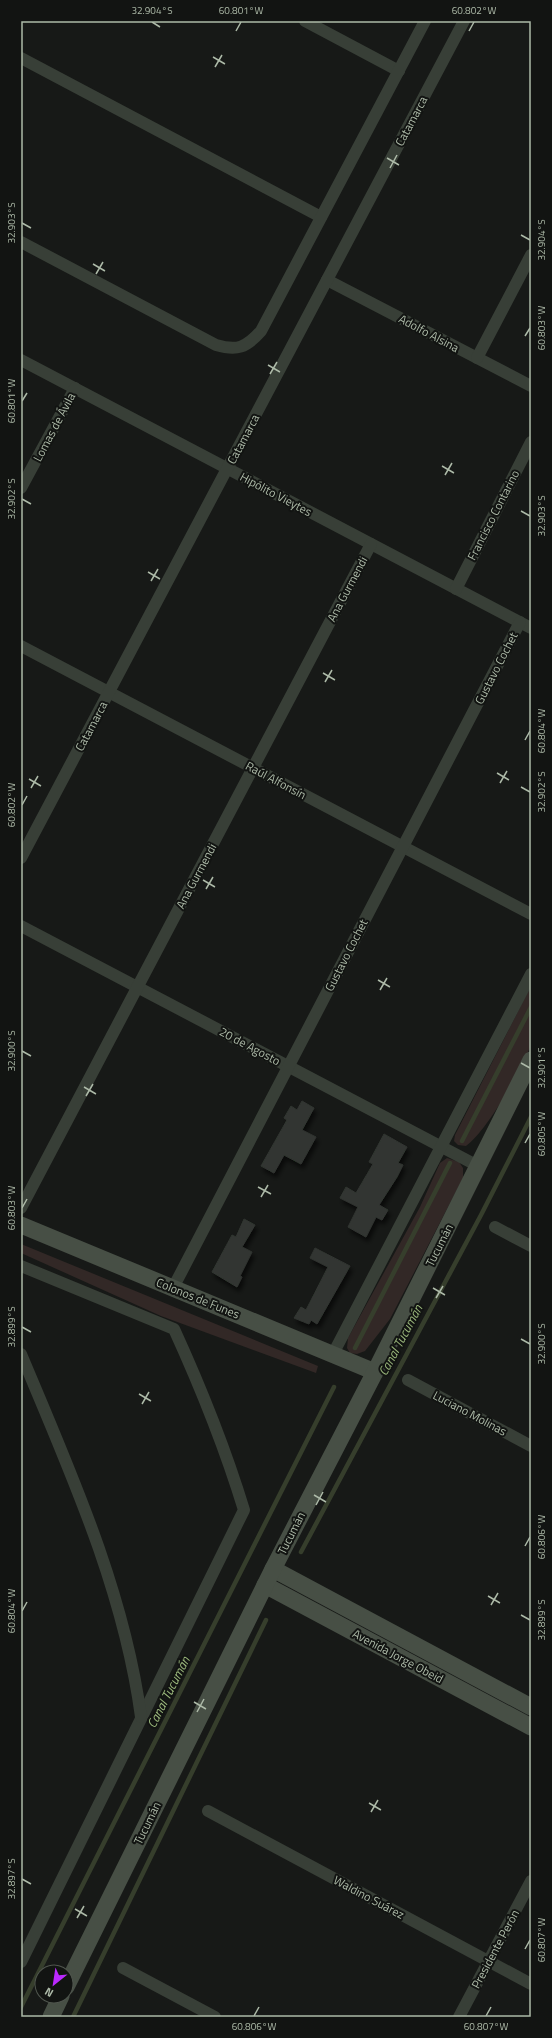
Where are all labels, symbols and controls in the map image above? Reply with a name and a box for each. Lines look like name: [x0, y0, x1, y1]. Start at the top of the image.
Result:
text: 32.904°S: [131, 3, 173, 18]
text: 60.801°W: [219, 3, 263, 18]
text: 60.802°W: [452, 3, 496, 18]
street label: Catamarca: [390, 93, 432, 149]
text: 32.903°S: [4, 202, 19, 244]
text: 32.904°S: [534, 219, 549, 261]
text: 60.803°W: [534, 306, 549, 350]
street label: Adolfo Alsina: [395, 309, 463, 357]
text: 60.801°W: [4, 379, 19, 423]
street label: Lomas de Ávila: [28, 389, 80, 465]
street label: Catamarca: [222, 411, 264, 467]
street label: Francisco Contarino: [462, 466, 524, 564]
street label: Hipólito Vieytes: [237, 467, 316, 521]
text: 32.902°S: [4, 478, 19, 520]
text: 32.903°S: [534, 495, 549, 537]
street label: Ana Gurmendi: [322, 553, 372, 625]
street label: Gustavo Cochet: [470, 628, 523, 707]
street label: Catamarca: [70, 698, 112, 754]
text: 60.804°W: [534, 709, 549, 753]
street label: Raúl Alfonsín: [242, 756, 310, 804]
text: 32.902°S: [534, 771, 549, 813]
text: 60.802°W: [4, 783, 19, 827]
street label: Ana Gurmendi: [171, 840, 221, 912]
street label: Gustavo Cochet: [320, 915, 373, 994]
street label: 20 de Agosto: [216, 1022, 284, 1070]
text: 32.900°S: [4, 1030, 19, 1072]
text: 32.901°S: [534, 1047, 549, 1089]
text: 60.805°W: [534, 1112, 549, 1156]
text: 60.803°W: [4, 1186, 19, 1230]
street label: Tucumán: [420, 1220, 458, 1270]
street label: Colonos de Funes: [153, 1273, 243, 1324]
water label: Canal Tucumán: [373, 1300, 427, 1379]
text: 32.899°S: [4, 1306, 19, 1348]
text: 32.900°S: [534, 1323, 549, 1365]
street label: Luciano Molinas: [430, 1386, 511, 1441]
street label: Tucumán: [272, 1508, 310, 1558]
text: 60.806°W: [534, 1515, 549, 1559]
text: 60.804°W: [4, 1589, 19, 1633]
text: 32.899°S: [534, 1599, 549, 1641]
street label: Avenida Jorge Obeid: [349, 1624, 447, 1688]
water label: Canal Tucumán: [141, 1652, 195, 1731]
street label: Tucumán: [128, 1798, 166, 1848]
text: 32.897°S: [4, 1858, 19, 1900]
street label: Waldino Suárez: [330, 1870, 408, 1924]
street label: Presidente Perón: [466, 1906, 524, 1992]
text: 60.807°W: [534, 1918, 549, 1962]
north arrow: [34, 1964, 74, 2004]
text: N: [42, 1984, 56, 2001]
text: 60.806°W: [232, 2019, 276, 2034]
text: 60.807°W: [464, 2019, 508, 2034]

